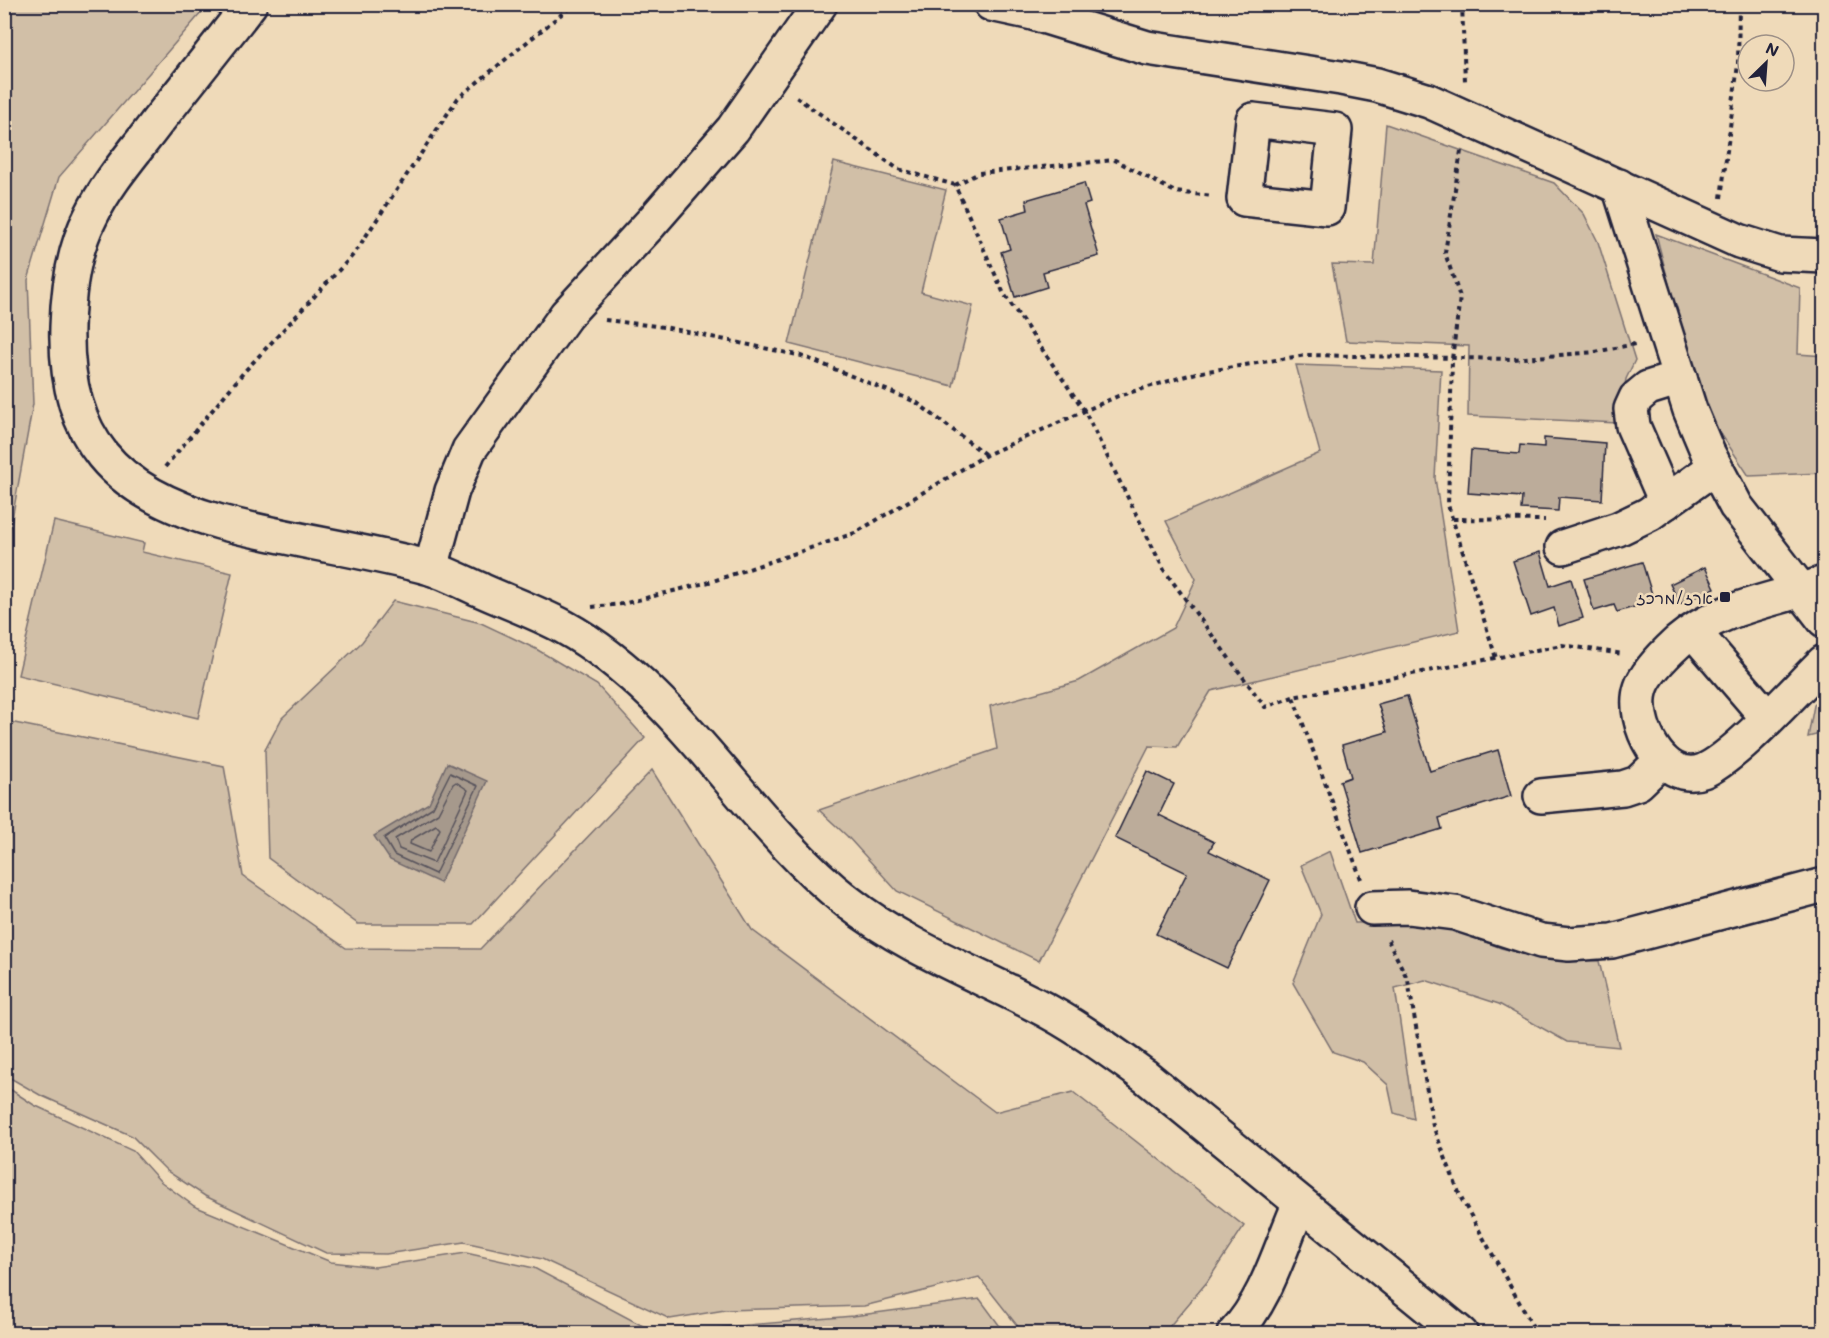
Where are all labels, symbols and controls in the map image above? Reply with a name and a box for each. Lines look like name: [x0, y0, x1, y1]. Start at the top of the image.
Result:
north arrow: [1736, 33, 1796, 93]
text: N: [1763, 37, 1782, 61]
place label: ארז/מרכז: [1636, 587, 1713, 608]
marker: ארז/מרכז: [1718, 590, 1732, 604]

